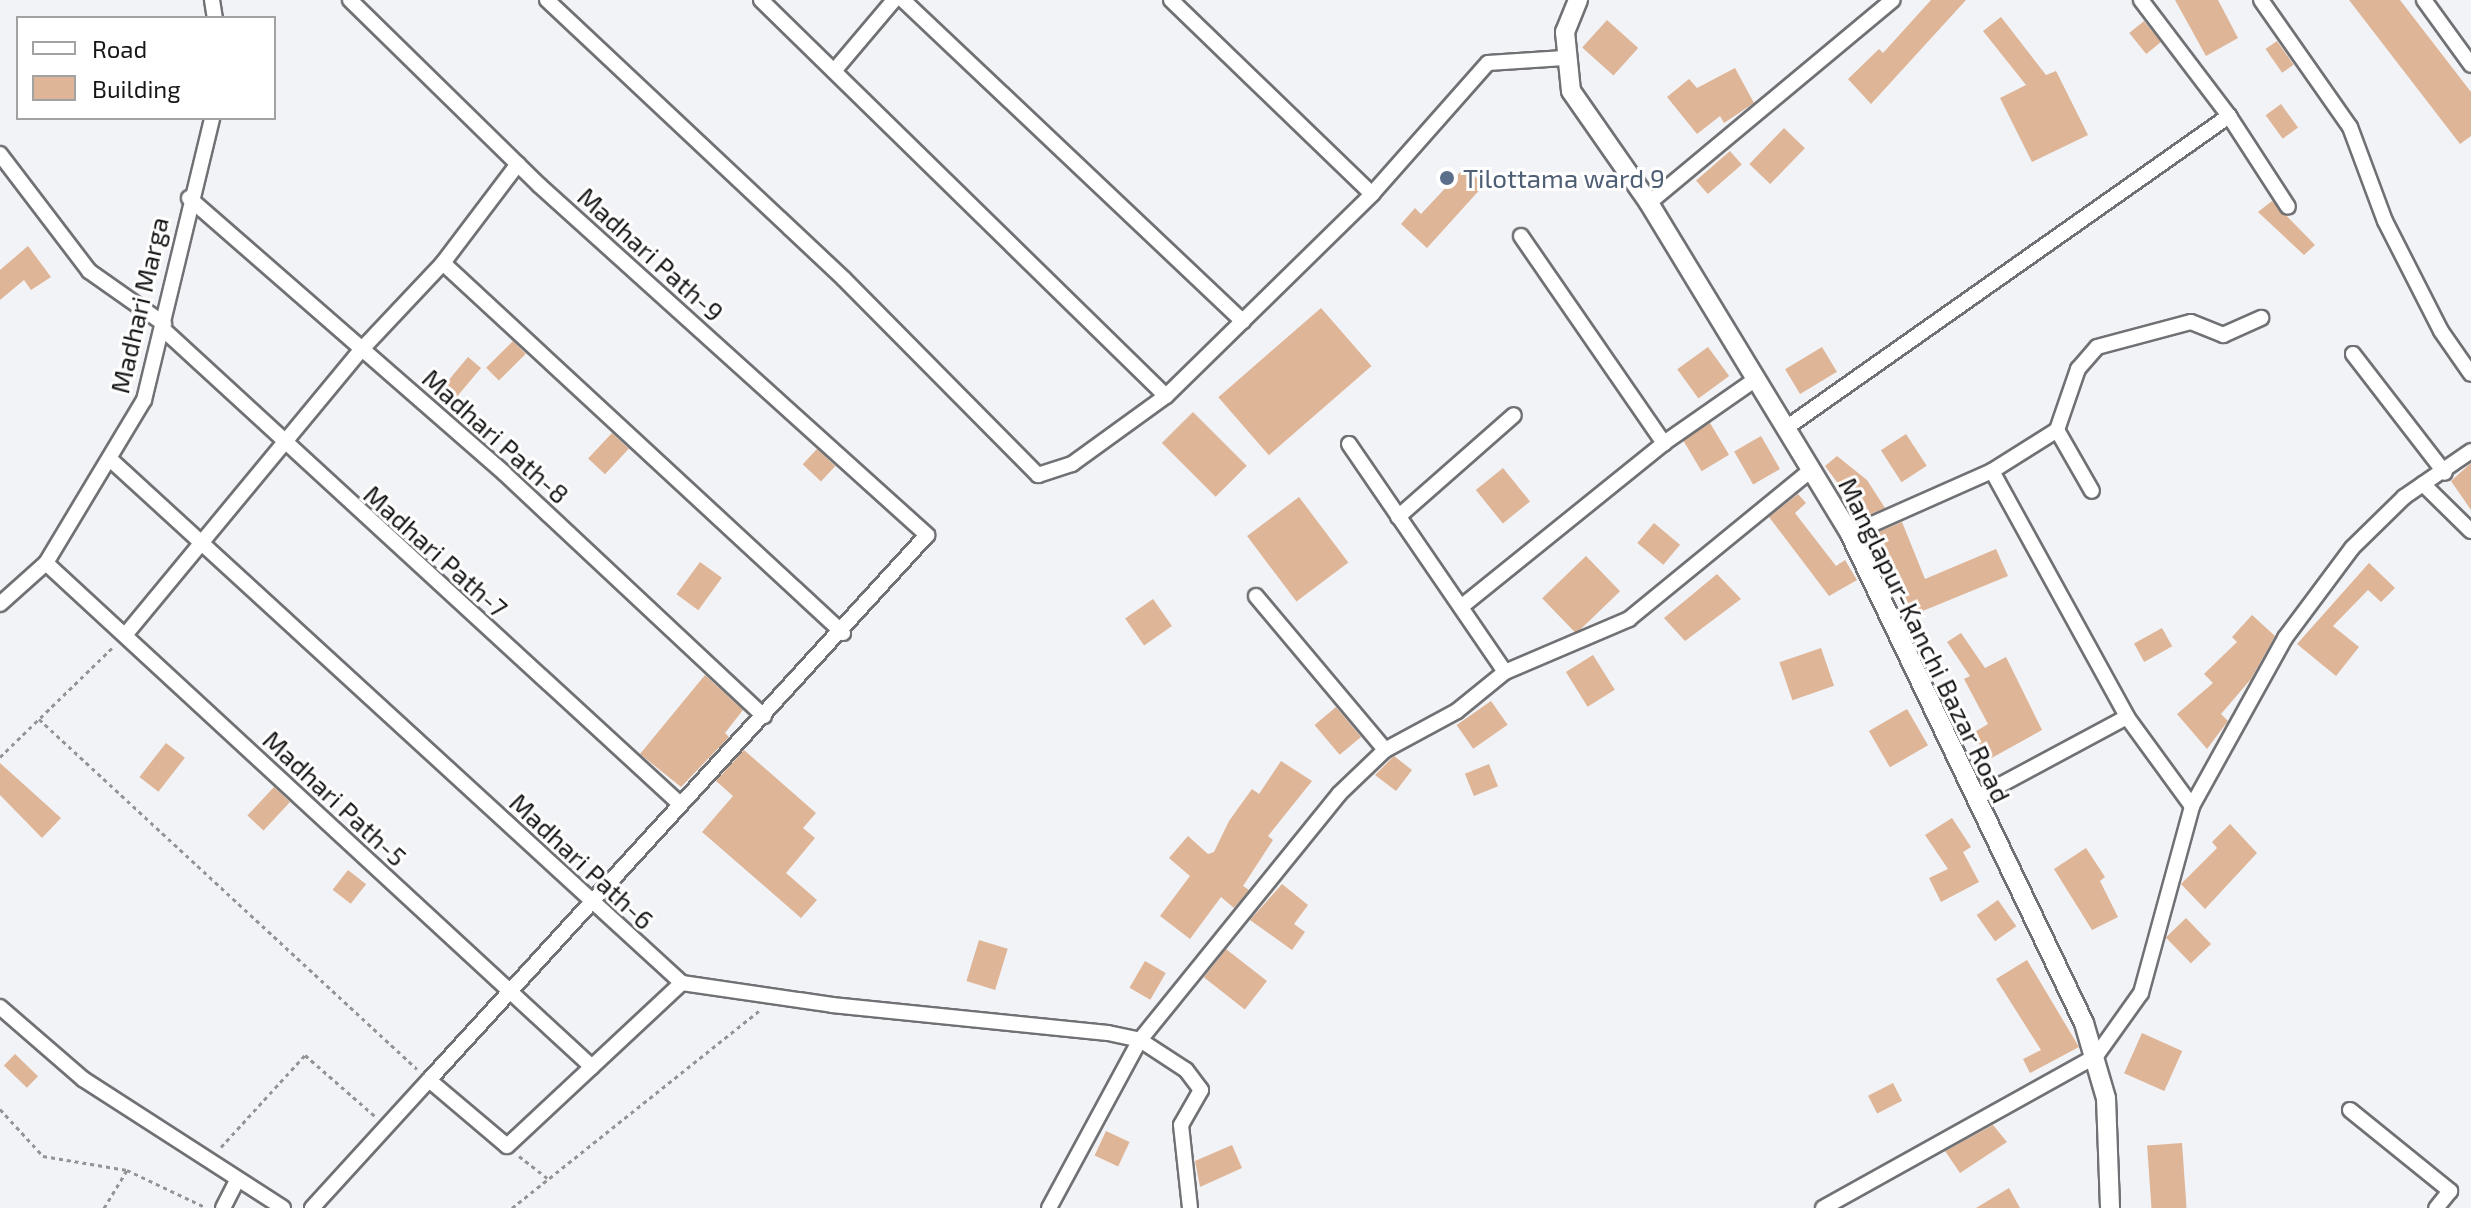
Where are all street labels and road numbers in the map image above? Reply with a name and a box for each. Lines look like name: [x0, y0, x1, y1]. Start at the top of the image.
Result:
street label: Madhari Path-9: [572, 180, 730, 328]
street label: Madhari Marga: [104, 214, 174, 396]
street label: Madhari Path-8: [416, 362, 576, 510]
street label: Manglapur-Kanchi Bazar Road: [1832, 472, 2018, 808]
street label: Madhari Path-7: [358, 478, 514, 624]
street label: Madhari Path-5: [257, 724, 413, 872]
street label: Madhari Path-6: [504, 786, 660, 936]

